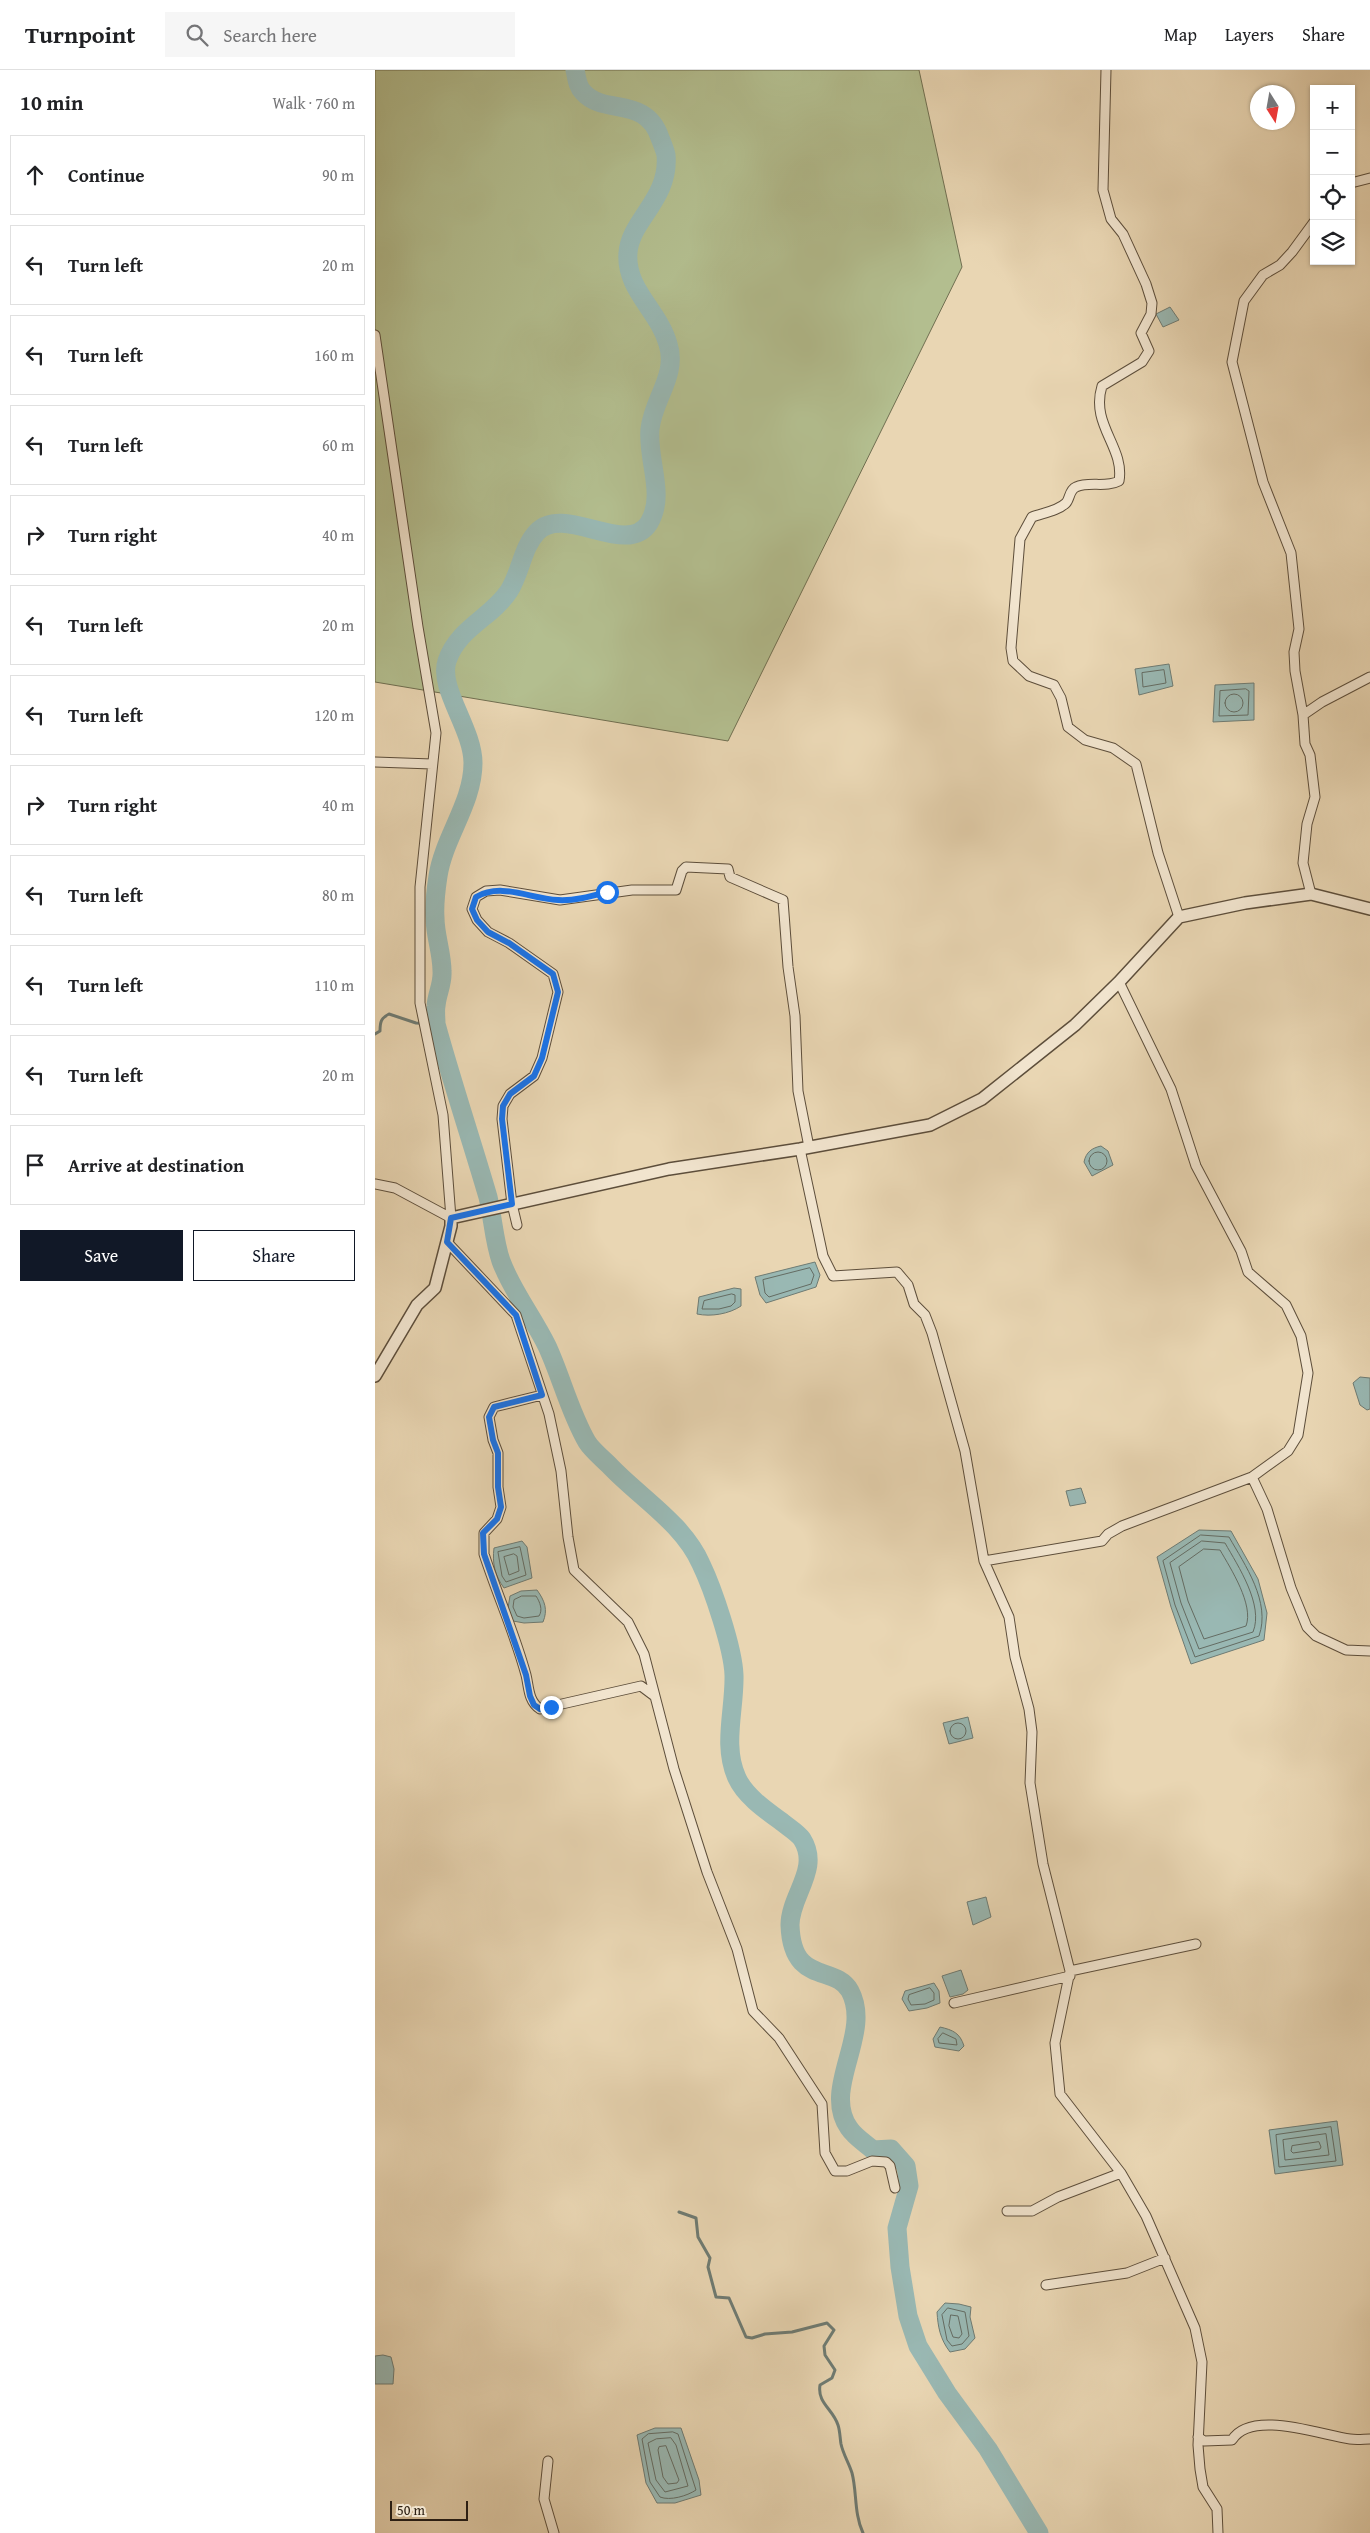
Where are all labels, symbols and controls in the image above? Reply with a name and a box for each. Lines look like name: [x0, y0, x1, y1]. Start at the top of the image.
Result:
search box: [165, 12, 515, 57]
text: Turnpoint: [25, 17, 135, 52]
icon: search: [183, 21, 211, 49]
text: Search here: [223, 21, 317, 49]
text: Map: [1164, 21, 1197, 48]
text: Layers: [1225, 21, 1274, 48]
text: Share: [1302, 21, 1345, 48]
north arrow: [1250, 85, 1295, 130]
map controls: [1310, 85, 1355, 265]
button: +: [1310, 85, 1355, 130]
text: 10 min: [20, 87, 83, 118]
text: Walk · 760 m: [272, 91, 355, 115]
button: −: [1310, 130, 1355, 175]
icon: ahead: [21, 161, 49, 189]
text: Continue: [68, 161, 145, 189]
text: 90 m: [322, 163, 354, 187]
button: locate: [1310, 175, 1355, 220]
button: layers: [1310, 220, 1355, 265]
icon: left: [21, 251, 49, 279]
text: Turn left: [68, 251, 143, 279]
text: 20 m: [322, 253, 354, 277]
icon: left: [21, 341, 49, 369]
text: Turn left: [68, 341, 143, 369]
text: 160 m: [314, 343, 354, 367]
icon: left: [21, 431, 49, 459]
text: Turn left: [68, 431, 143, 459]
text: 60 m: [322, 433, 354, 457]
icon: right: [21, 521, 49, 549]
text: Turn right: [68, 521, 157, 549]
text: 40 m: [322, 523, 354, 547]
icon: left: [21, 611, 49, 639]
text: Turn left: [68, 611, 143, 639]
text: 20 m: [322, 613, 354, 637]
icon: left: [21, 701, 49, 729]
text: Turn left: [68, 701, 143, 729]
text: 120 m: [314, 703, 354, 727]
icon: right: [21, 791, 49, 819]
text: Turn right: [68, 791, 157, 819]
text: 40 m: [322, 793, 354, 817]
icon: left: [21, 881, 49, 909]
text: Turn left: [68, 881, 143, 909]
route start: [596, 881, 619, 904]
text: 80 m: [322, 883, 354, 907]
icon: left: [21, 971, 49, 999]
text: Turn left: [68, 971, 143, 999]
text: 110 m: [314, 973, 354, 997]
icon: left: [21, 1061, 49, 1089]
text: Turn left: [68, 1061, 143, 1089]
text: 20 m: [322, 1063, 354, 1087]
icon: arrive: [21, 1151, 49, 1179]
text: Arrive at destination: [68, 1151, 244, 1179]
button: Save: [20, 1230, 183, 1281]
button: Share: [193, 1230, 355, 1281]
route end: [540, 1696, 563, 1719]
scale bar: [390, 2498, 467, 2521]
text: 50 m: [397, 2500, 425, 2520]

